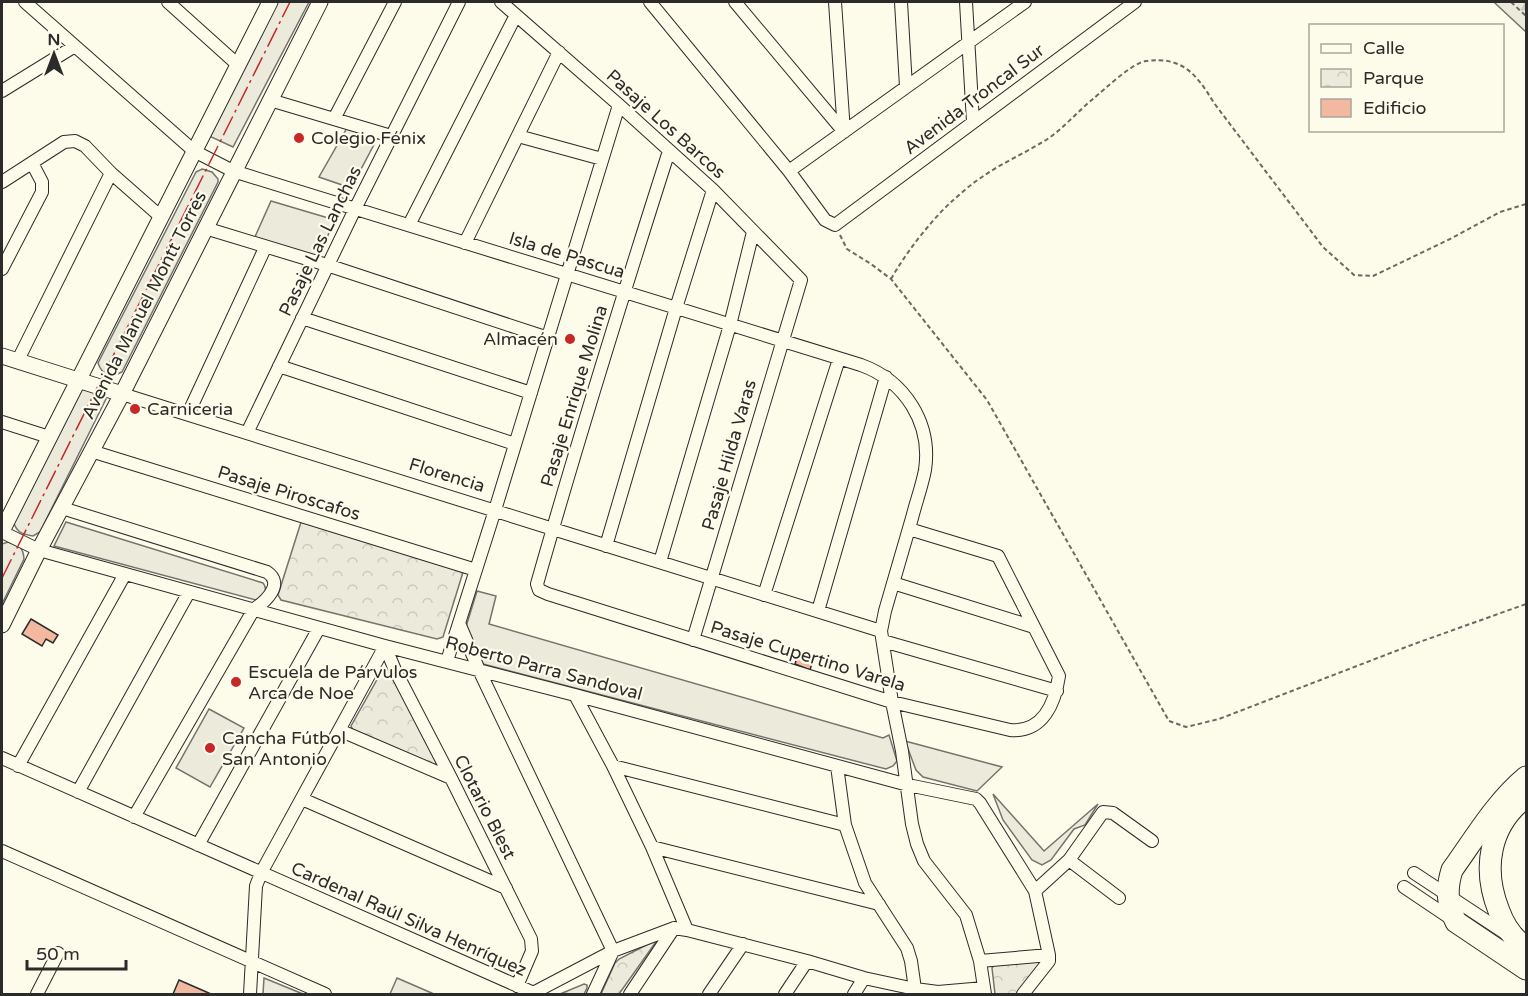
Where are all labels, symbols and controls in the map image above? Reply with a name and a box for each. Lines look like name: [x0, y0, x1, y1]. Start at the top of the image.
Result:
north arrow: [24, 24, 84, 84]
legend: [1309, 24, 1504, 132]
text: N: [48, 30, 60, 50]
text: Calle: [1363, 37, 1405, 59]
street label: Avenida Troncal Sur: [899, 39, 1049, 159]
street label: Pasaje Los Barcos: [602, 65, 730, 183]
text: Parque: [1363, 67, 1424, 89]
text: Edificio: [1363, 97, 1427, 119]
place label: Colegio Fénix: [311, 127, 426, 149]
marker: Colegio Fénix: [292, 131, 306, 145]
street label: Pasaje Las Lanchas: [274, 162, 366, 320]
street label: Avenida Manuel Montt Torres: [77, 187, 211, 423]
street label: Isla de Pascua: [506, 227, 628, 283]
street label: Pasaje Enrique Molina: [536, 302, 612, 490]
place label: Almacén: [483, 328, 558, 350]
marker: Almacén: [563, 332, 577, 346]
street label: Pasaje Hilda Varas: [697, 377, 761, 533]
place label: Carniceria: [147, 398, 233, 420]
marker: Carniceria: [128, 402, 142, 416]
street label: Florencia: [406, 453, 488, 497]
street label: Pasaje Piroscafos: [215, 461, 363, 525]
street label: Pasaje Cupertino Varela: [708, 616, 908, 696]
street label: Roberto Parra Sandoval: [443, 631, 645, 705]
place label: Escuela de Párvulos Arca de Noe: [248, 661, 417, 704]
marker: Escuela de Párvulos Arca de Noe: [229, 675, 243, 689]
place label: Cancha Fútbol San Antonio: [222, 727, 346, 770]
marker: Cancha Fútbol San Antonio: [203, 741, 217, 755]
street label: Clotario Blest: [449, 751, 521, 863]
street label: Cardenal Raúl Silva Henríquez: [288, 857, 530, 981]
scale bar: [27, 933, 126, 971]
text: 50 m: [36, 943, 80, 965]

